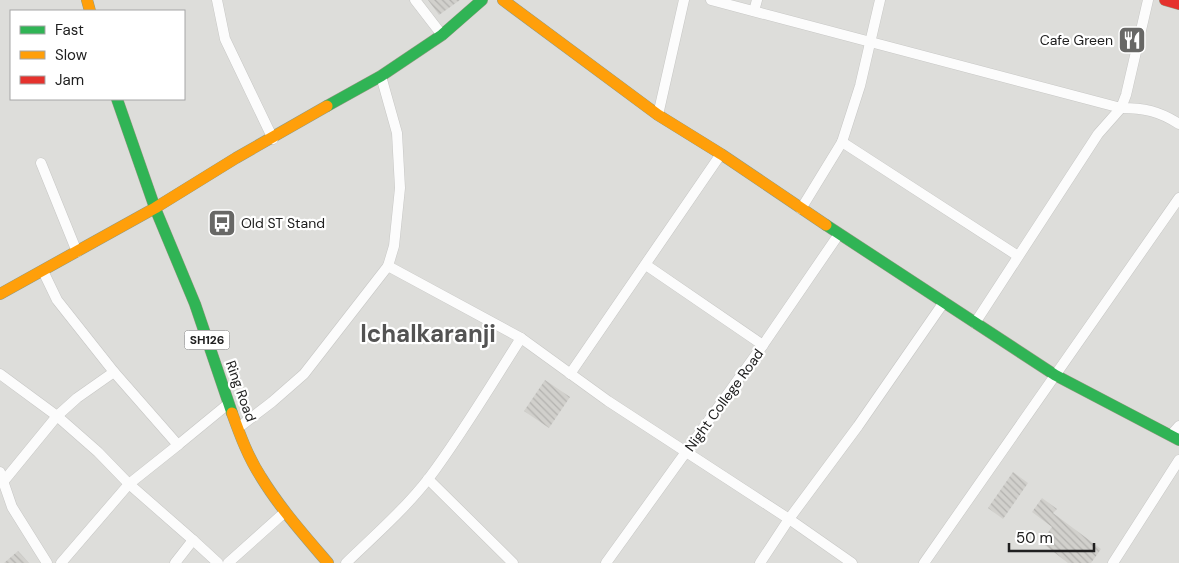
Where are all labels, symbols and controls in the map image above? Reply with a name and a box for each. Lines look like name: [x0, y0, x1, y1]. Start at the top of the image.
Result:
legend: [10, 10, 185, 100]
text: Fast: [55, 20, 84, 40]
restaurant icon: Cafe Green: [1117, 25, 1147, 55]
place label: Cafe Green: [1040, 31, 1113, 49]
text: Slow: [55, 45, 88, 65]
text: Jam: [55, 70, 84, 90]
bus stop icon: Old ST Stand: [207, 208, 237, 238]
place label: Old ST Stand: [241, 214, 325, 232]
district label: Ichalkaranji: [360, 318, 496, 349]
road number: SH126: [184, 330, 230, 350]
street label: Night College Road: [681, 345, 767, 455]
street label: Ring Road: [222, 358, 260, 424]
scale bar: [1009, 520, 1094, 552]
text: 50 m: [1016, 528, 1053, 548]

